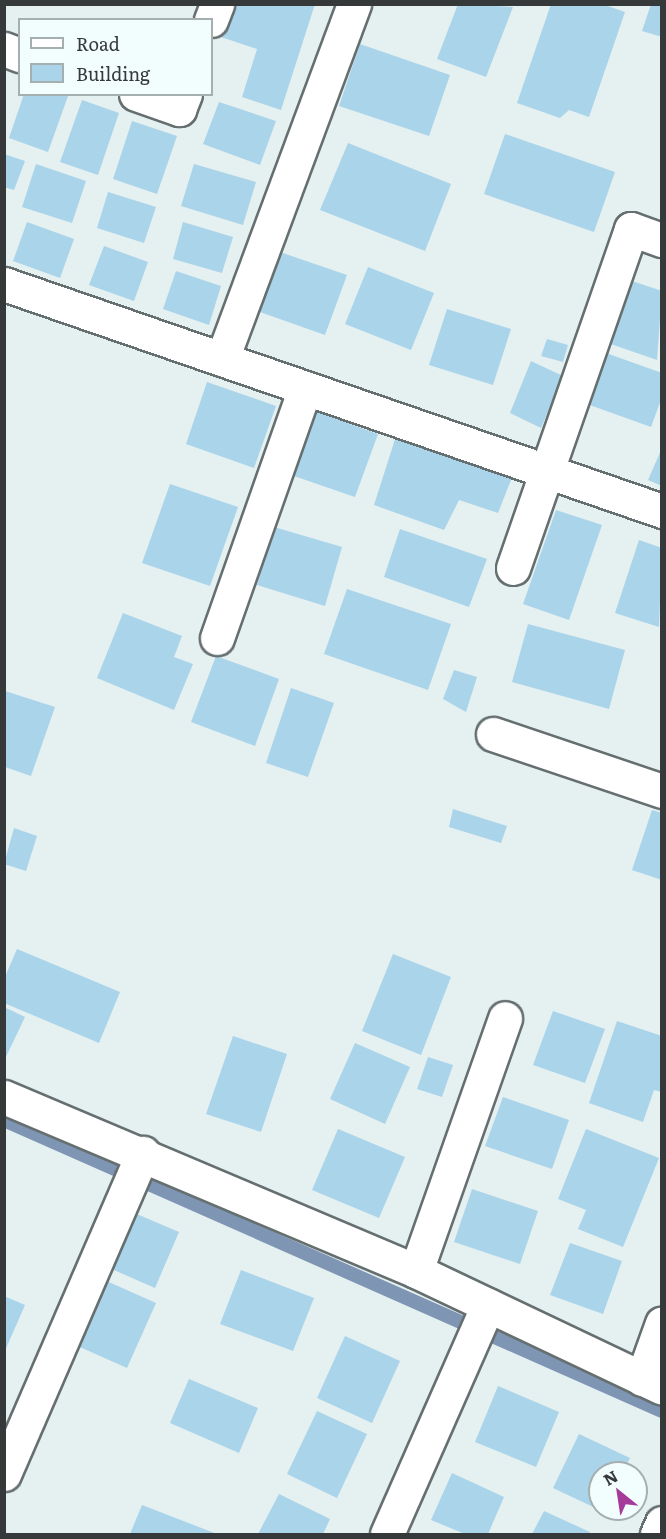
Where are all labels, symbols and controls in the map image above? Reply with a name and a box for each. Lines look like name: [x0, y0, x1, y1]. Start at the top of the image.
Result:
legend: [18, 18, 213, 96]
text: Road: [76, 30, 120, 57]
text: Building: [76, 60, 150, 87]
north arrow: [588, 1461, 648, 1521]
text: N: [598, 1463, 622, 1491]

